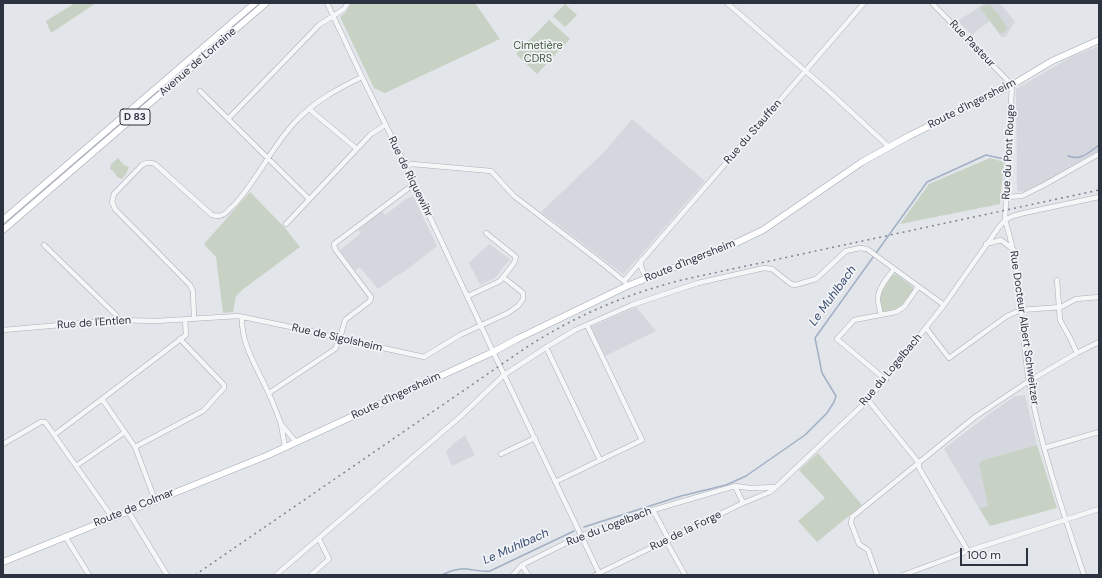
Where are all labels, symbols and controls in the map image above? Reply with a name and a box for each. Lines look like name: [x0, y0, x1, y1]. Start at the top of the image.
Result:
street label: Rue Pasteur: [946, 18, 998, 70]
street label: Avenue de Lorraine: [157, 25, 239, 99]
park label: Cimetière CDRS: [513, 39, 563, 65]
street label: Route d'Ingersheim: [926, 76, 1018, 132]
street label: Rue du Stauffen: [721, 97, 785, 167]
street label: Rue du Pont Rouge: [1000, 104, 1018, 200]
road number: D 83: [120, 109, 150, 125]
street label: Rue de Riquewihr: [385, 135, 435, 219]
street label: Route d'Ingersheim: [643, 237, 737, 285]
street label: Rue Docteur Albert Schweitzer: [1007, 250, 1041, 406]
water label: Le Muhlbach: [806, 263, 860, 329]
street label: Rue de l'Entlen: [57, 314, 131, 332]
street label: Rue de Sigolsheim: [290, 321, 384, 355]
street label: Rue du Logelbach: [857, 331, 925, 409]
street label: Route d'Ingersheim: [349, 370, 443, 422]
street label: Route de Colmar: [92, 486, 176, 530]
street label: Rue du Logelbach: [565, 505, 653, 549]
street label: Rue de la Forge: [648, 508, 724, 554]
water label: Le Muhlbach: [481, 526, 551, 568]
scale bar: [962, 540, 1030, 566]
text: 100 m: [967, 547, 1001, 563]

